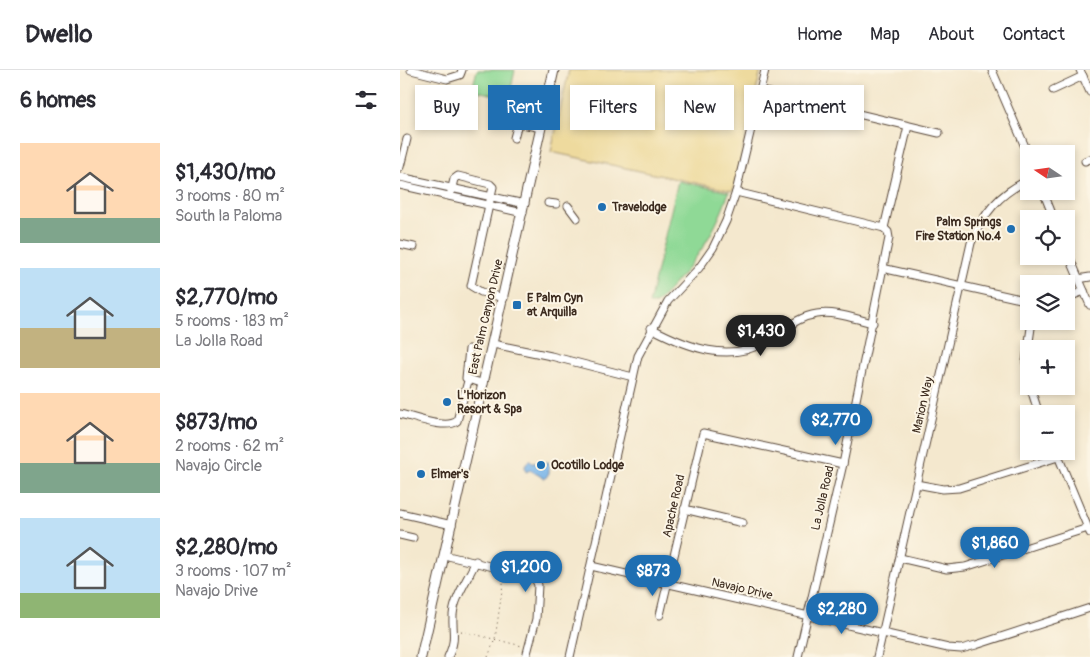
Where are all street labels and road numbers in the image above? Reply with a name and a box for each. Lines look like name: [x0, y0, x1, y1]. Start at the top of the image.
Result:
street label: East Palm Canyon Drive: [465, 258, 507, 376]
street label: Marion Way: [909, 375, 937, 435]
street label: La Jolla Road: [808, 464, 838, 532]
street label: Apache Road: [659, 473, 689, 539]
street label: Navajo Drive: [710, 575, 774, 603]

